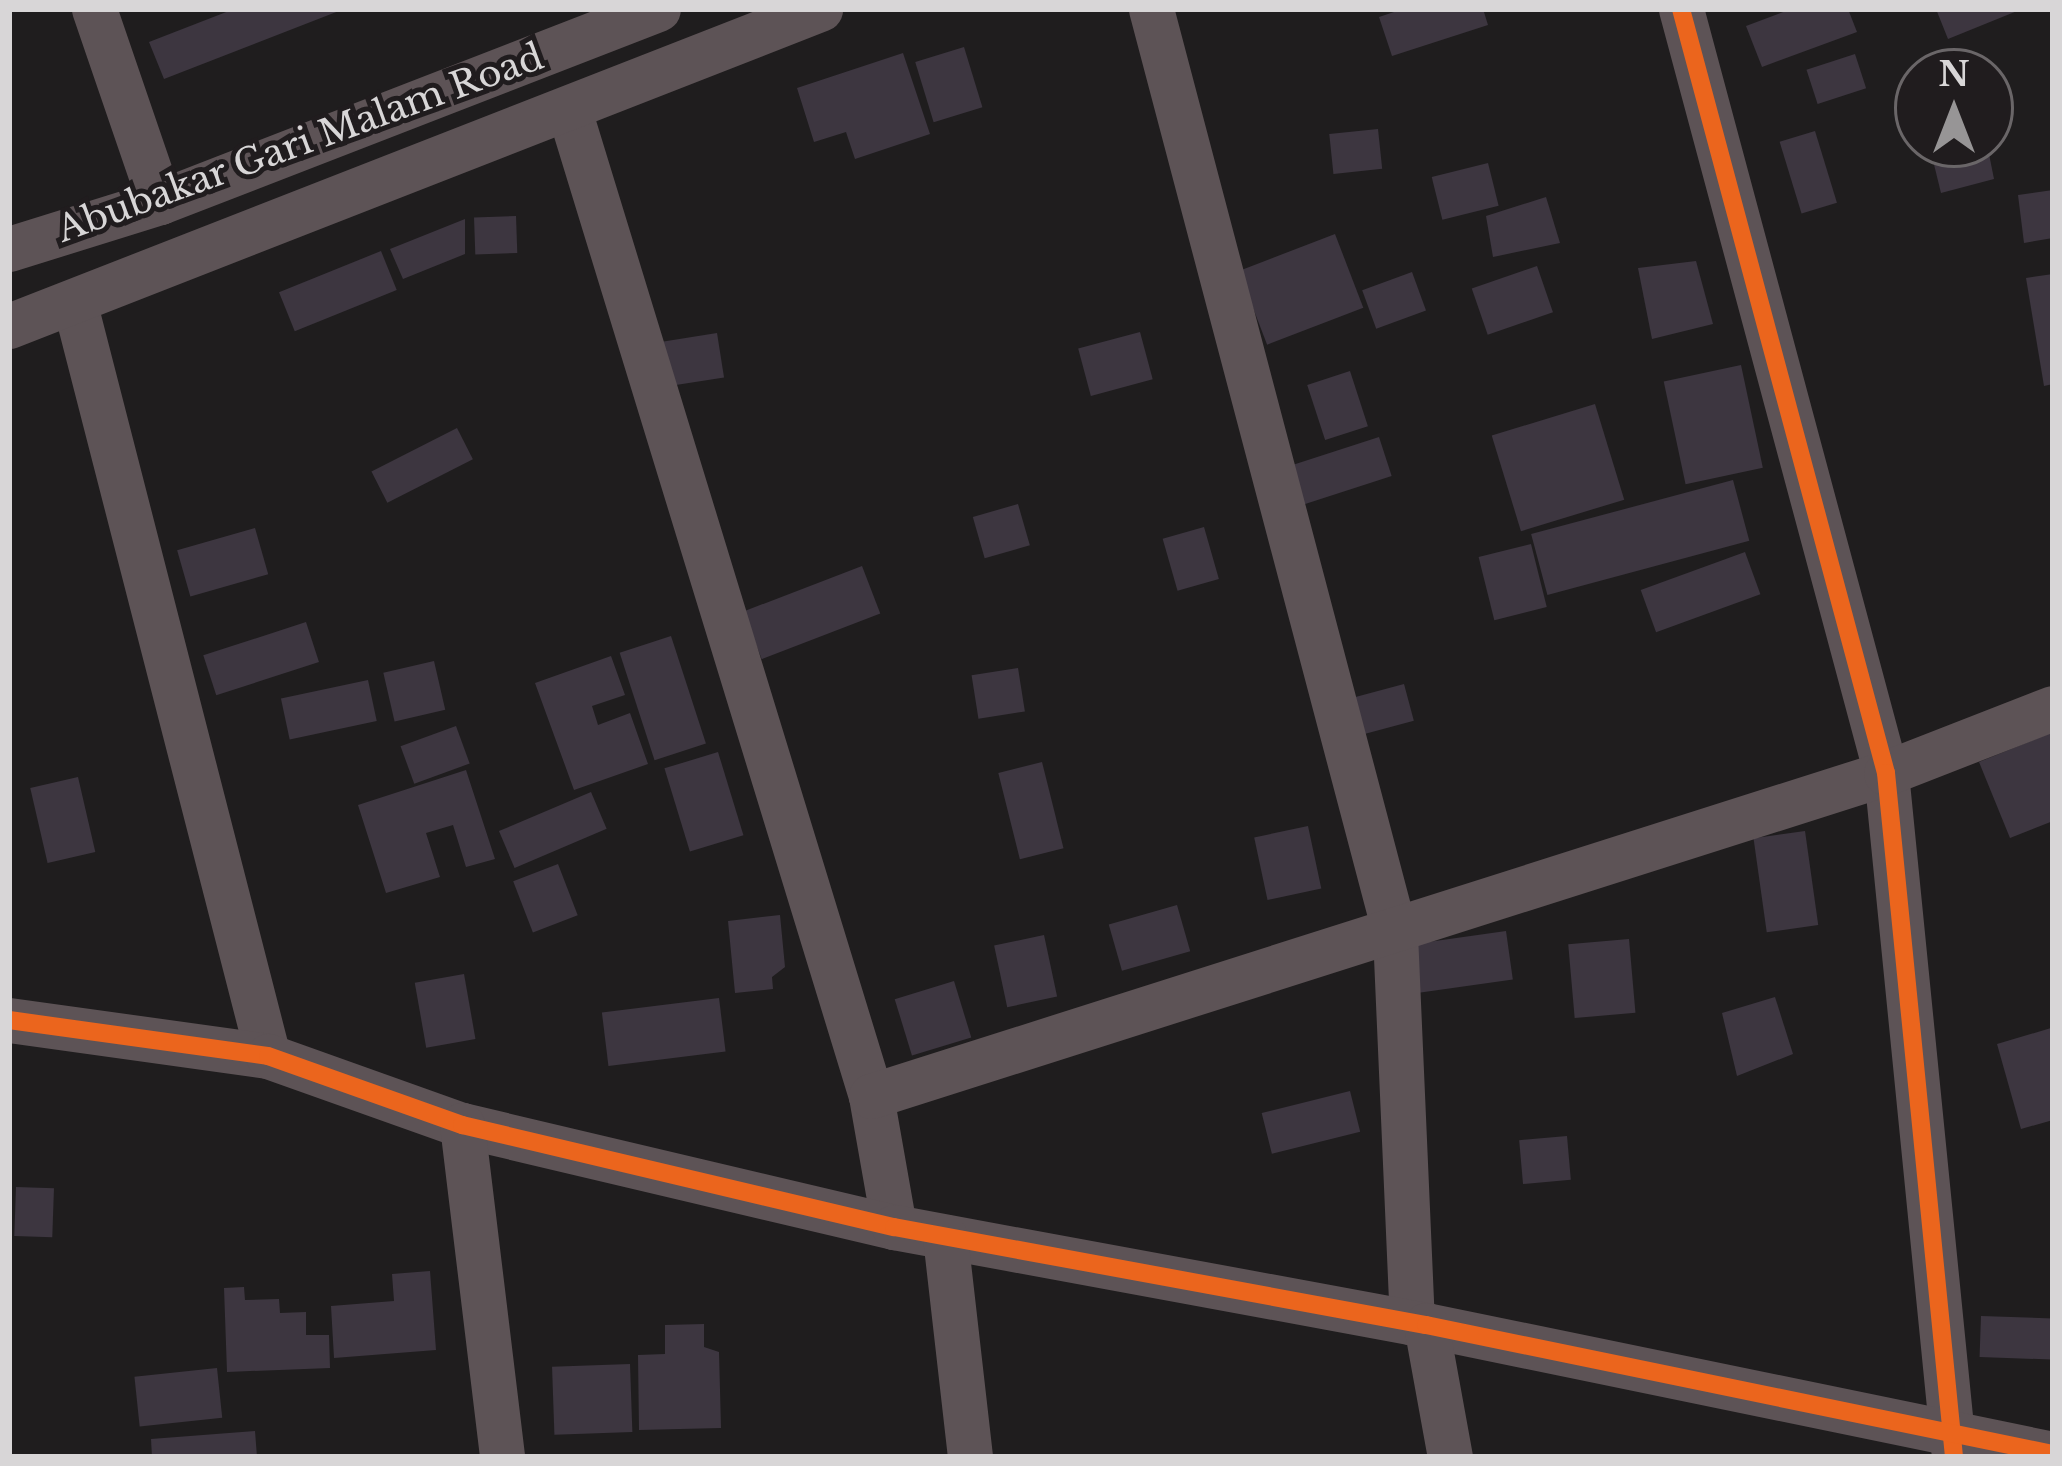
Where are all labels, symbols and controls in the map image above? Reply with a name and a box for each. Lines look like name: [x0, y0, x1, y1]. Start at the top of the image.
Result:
street label: Abubakar Gari Malam Road: [51, 35, 549, 251]
north arrow: [1894, 48, 2014, 168]
text: N: [1938, 54, 1970, 95]

